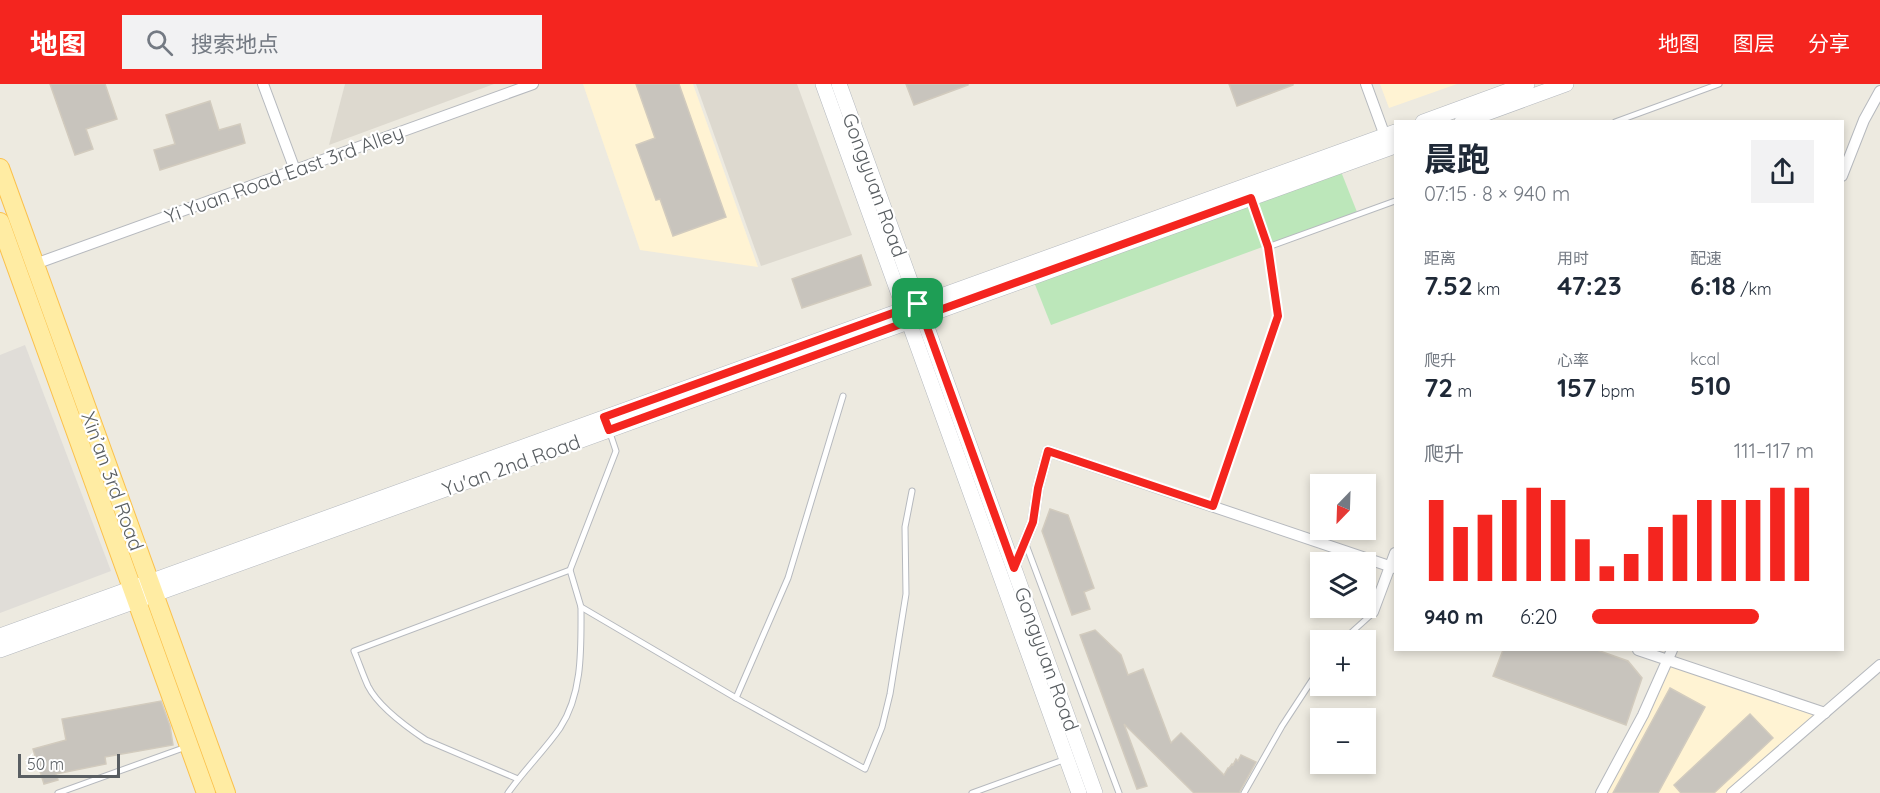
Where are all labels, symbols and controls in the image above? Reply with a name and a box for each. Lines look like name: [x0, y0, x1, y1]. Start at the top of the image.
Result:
search box: [122, 15, 542, 69]
text: 地图: [30, 26, 86, 61]
icon: search: [143, 26, 176, 59]
text: 搜索地点: [191, 30, 279, 58]
text: 地图: [1658, 30, 1700, 56]
text: 图层: [1733, 30, 1775, 56]
text: 分享: [1808, 30, 1850, 56]
street label: Gongyuan Road: [837, 110, 913, 260]
street label: Yi Yuan Road East 3rd Alley: [161, 119, 407, 229]
text: 晨跑: [1424, 138, 1490, 179]
button: share: [1751, 140, 1814, 203]
text: 07:15 · 8 × 940 m: [1424, 181, 1570, 206]
text: 距离: [1424, 248, 1456, 268]
text: 用时: [1557, 248, 1589, 268]
text: 配速: [1690, 248, 1722, 268]
text: 7.52: [1424, 269, 1473, 302]
text: 47:23: [1557, 269, 1622, 302]
text: 6:18: [1690, 269, 1736, 302]
pin: [892, 278, 943, 329]
text: km: [1473, 279, 1500, 299]
text: /km: [1736, 279, 1772, 299]
icon: arrive: [901, 287, 934, 320]
text: kcal: [1690, 349, 1720, 369]
text: 爬升: [1424, 350, 1456, 370]
text: 心率: [1557, 350, 1589, 370]
text: 510: [1690, 369, 1731, 402]
text: 72: [1424, 371, 1453, 404]
text: 157: [1557, 371, 1596, 404]
text: m: [1453, 381, 1472, 401]
text: bpm: [1596, 381, 1635, 401]
street label: Xin’an 3rd Road: [76, 408, 150, 554]
street label: Yu'an 2nd Road: [439, 428, 583, 502]
text: 111–117 m: [1734, 438, 1814, 463]
text: 爬升: [1424, 441, 1464, 466]
north arrow: [1310, 474, 1376, 540]
map controls: [1310, 474, 1376, 774]
button: layers: [1310, 552, 1376, 618]
street label: Gongyuan Road: [1009, 584, 1085, 734]
text: 940 m: [1424, 604, 1483, 629]
text: 6:20: [1520, 604, 1557, 629]
button: +: [1310, 630, 1376, 696]
button: −: [1310, 708, 1376, 774]
scale bar: [18, 751, 120, 778]
text: 50 m: [27, 754, 64, 774]

